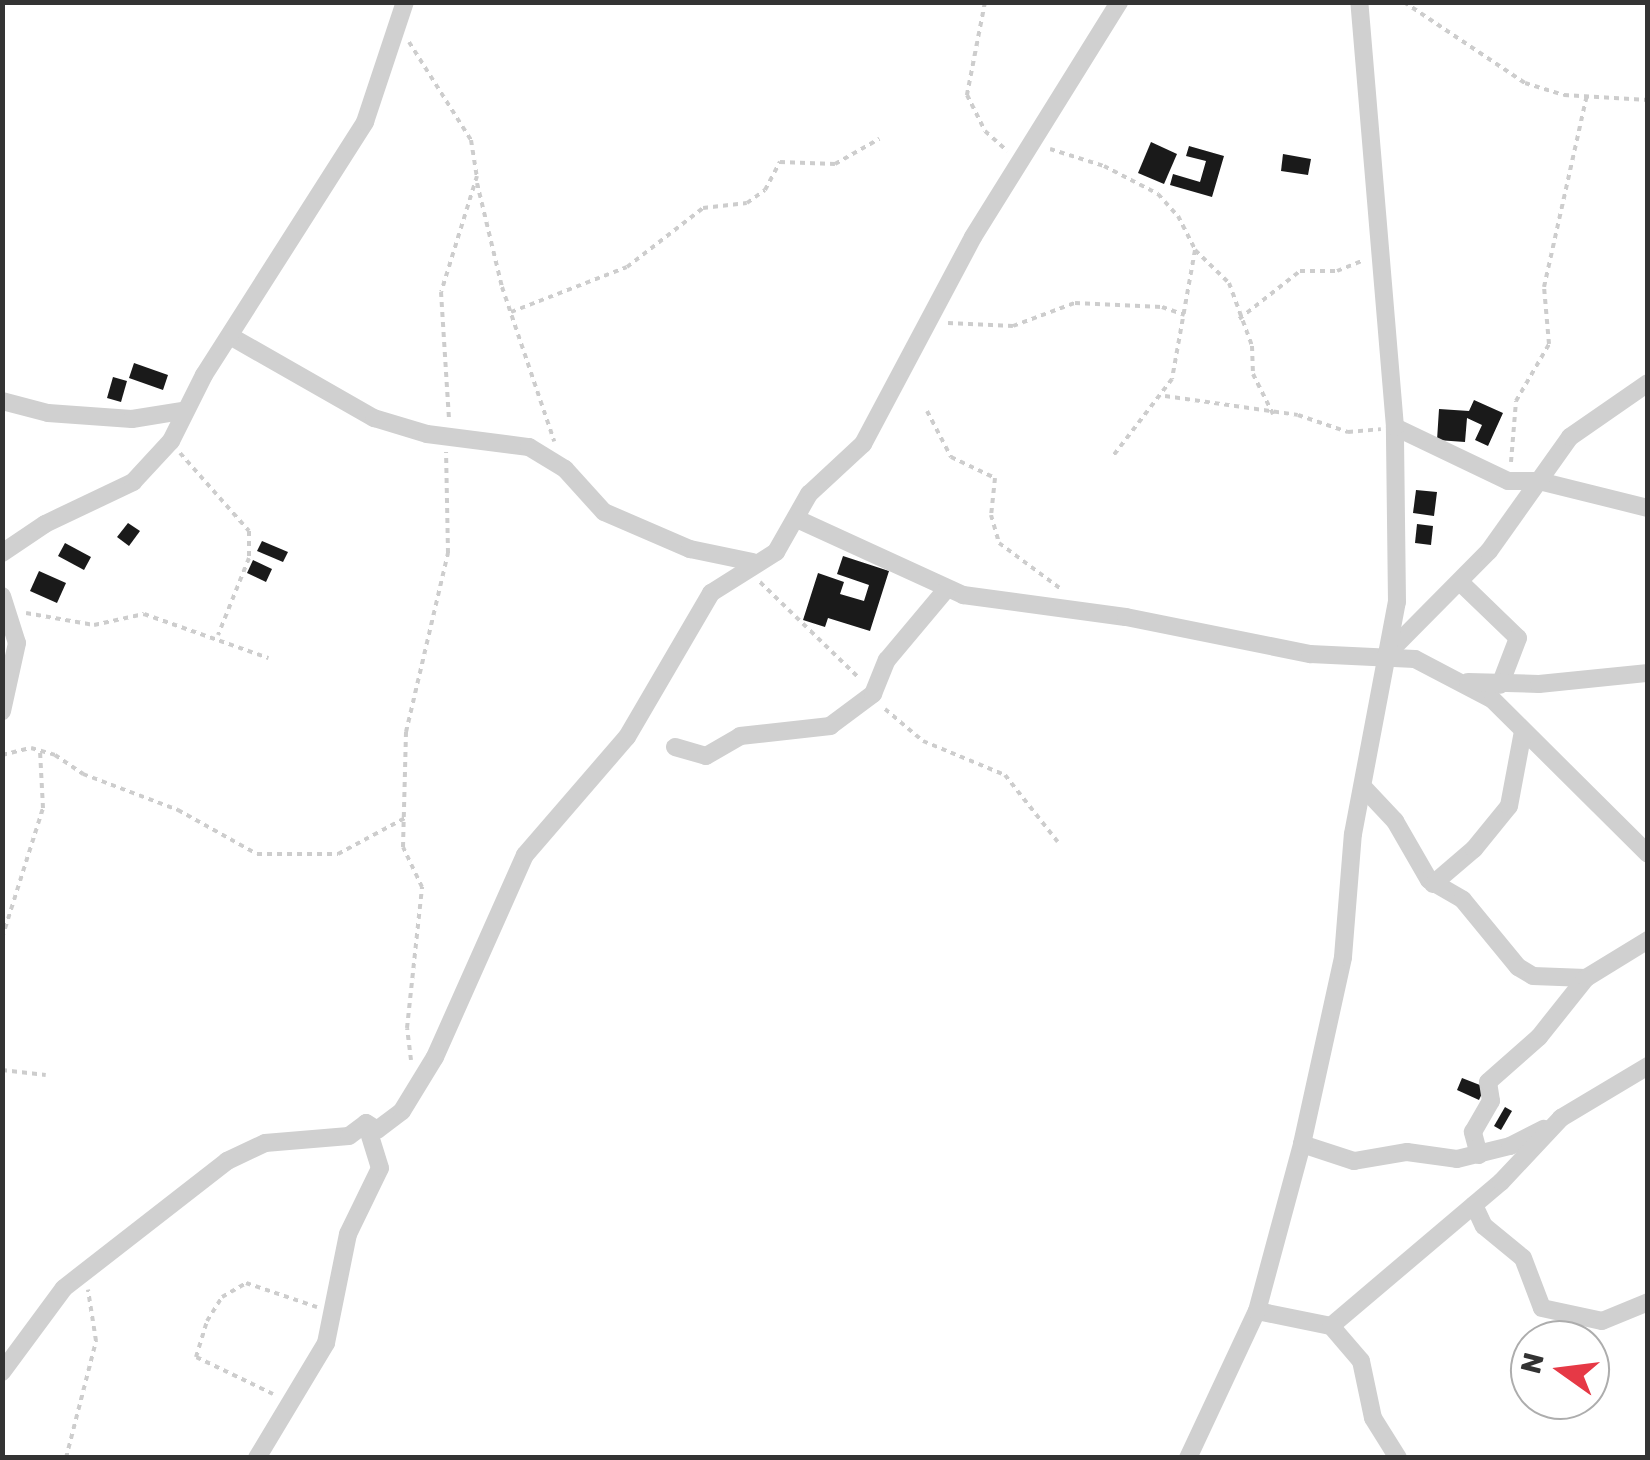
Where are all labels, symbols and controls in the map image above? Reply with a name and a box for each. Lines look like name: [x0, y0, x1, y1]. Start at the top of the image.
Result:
north arrow: [1510, 1320, 1610, 1420]
text: N: [1514, 1349, 1551, 1377]

